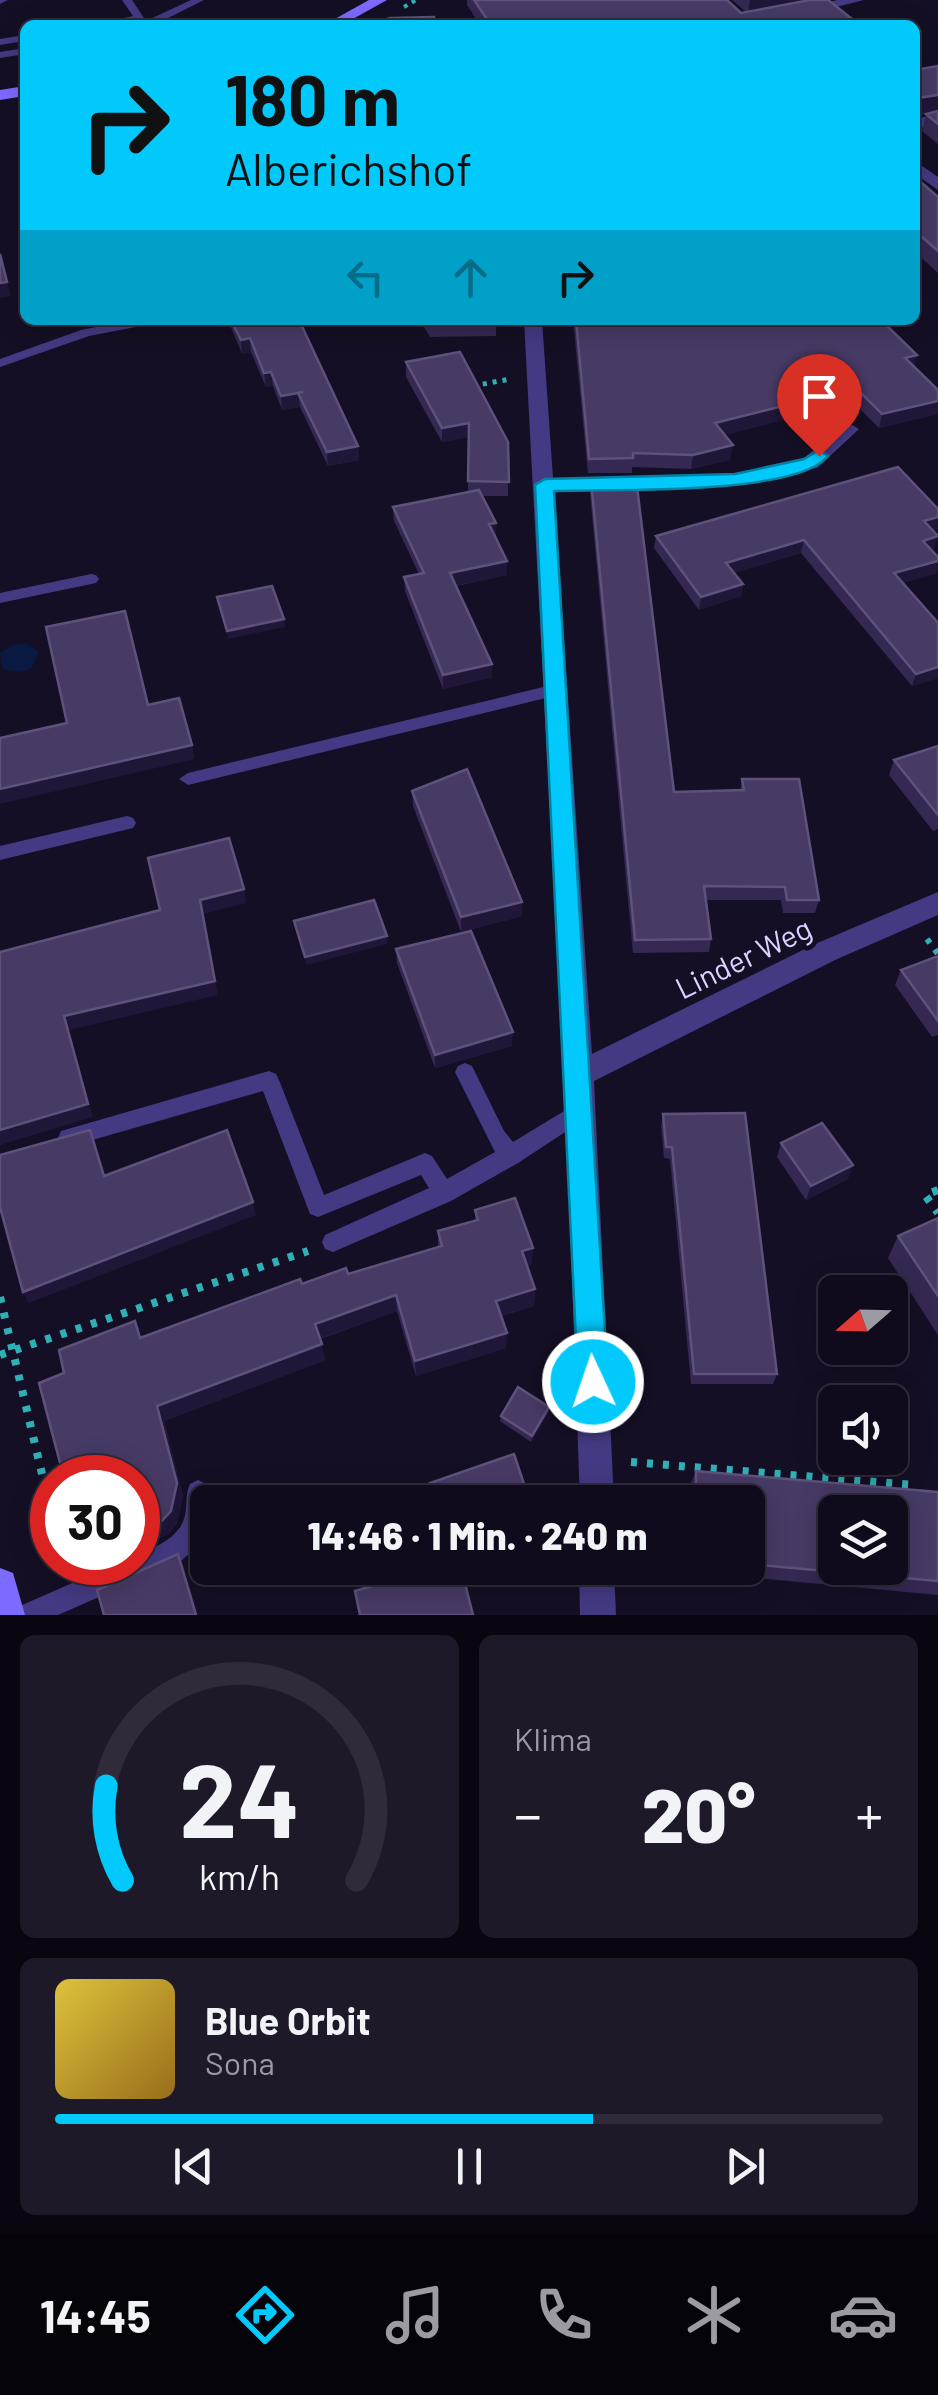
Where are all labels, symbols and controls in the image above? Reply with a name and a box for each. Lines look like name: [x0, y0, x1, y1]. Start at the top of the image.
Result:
text: 180 m: [225, 56, 400, 140]
icon: right: [60, 60, 190, 190]
text: Alberichshof: [225, 141, 472, 195]
icon: left: [338, 250, 393, 305]
icon: ahead: [443, 250, 498, 305]
icon: right: [548, 250, 603, 305]
pin: [777, 354, 862, 457]
icon: arrive: [792, 369, 847, 424]
street label: Linder Weg: [669, 909, 817, 1005]
north arrow: [818, 1275, 908, 1365]
map controls: [818, 1275, 908, 1585]
position arrow: [541, 1330, 645, 1434]
button: sound: [818, 1385, 908, 1475]
speed limit sign: 30: [30, 1455, 160, 1585]
button: layers: [818, 1495, 908, 1585]
text: 14:46 · 1 Min. · 240 m: [307, 1512, 648, 1558]
text: Klima: [514, 1719, 592, 1757]
text: 24: [179, 1734, 300, 1859]
text: 20°: [642, 1768, 755, 1858]
text: −: [514, 1780, 542, 1846]
text: +: [855, 1780, 883, 1846]
text: km/h: [199, 1854, 280, 1897]
text: Blue Orbit: [205, 1997, 371, 2043]
text: Sona: [205, 2043, 275, 2081]
icon: previous: [166, 2139, 221, 2194]
icon: pause: [442, 2139, 497, 2194]
icon: next: [718, 2139, 773, 2194]
icon: directions: [230, 2280, 300, 2350]
icon: music: [380, 2280, 450, 2350]
icon: phone: [529, 2280, 599, 2350]
icon: climate: [679, 2280, 749, 2350]
icon: car: [828, 2280, 898, 2350]
text: 14:45: [40, 2288, 151, 2342]

